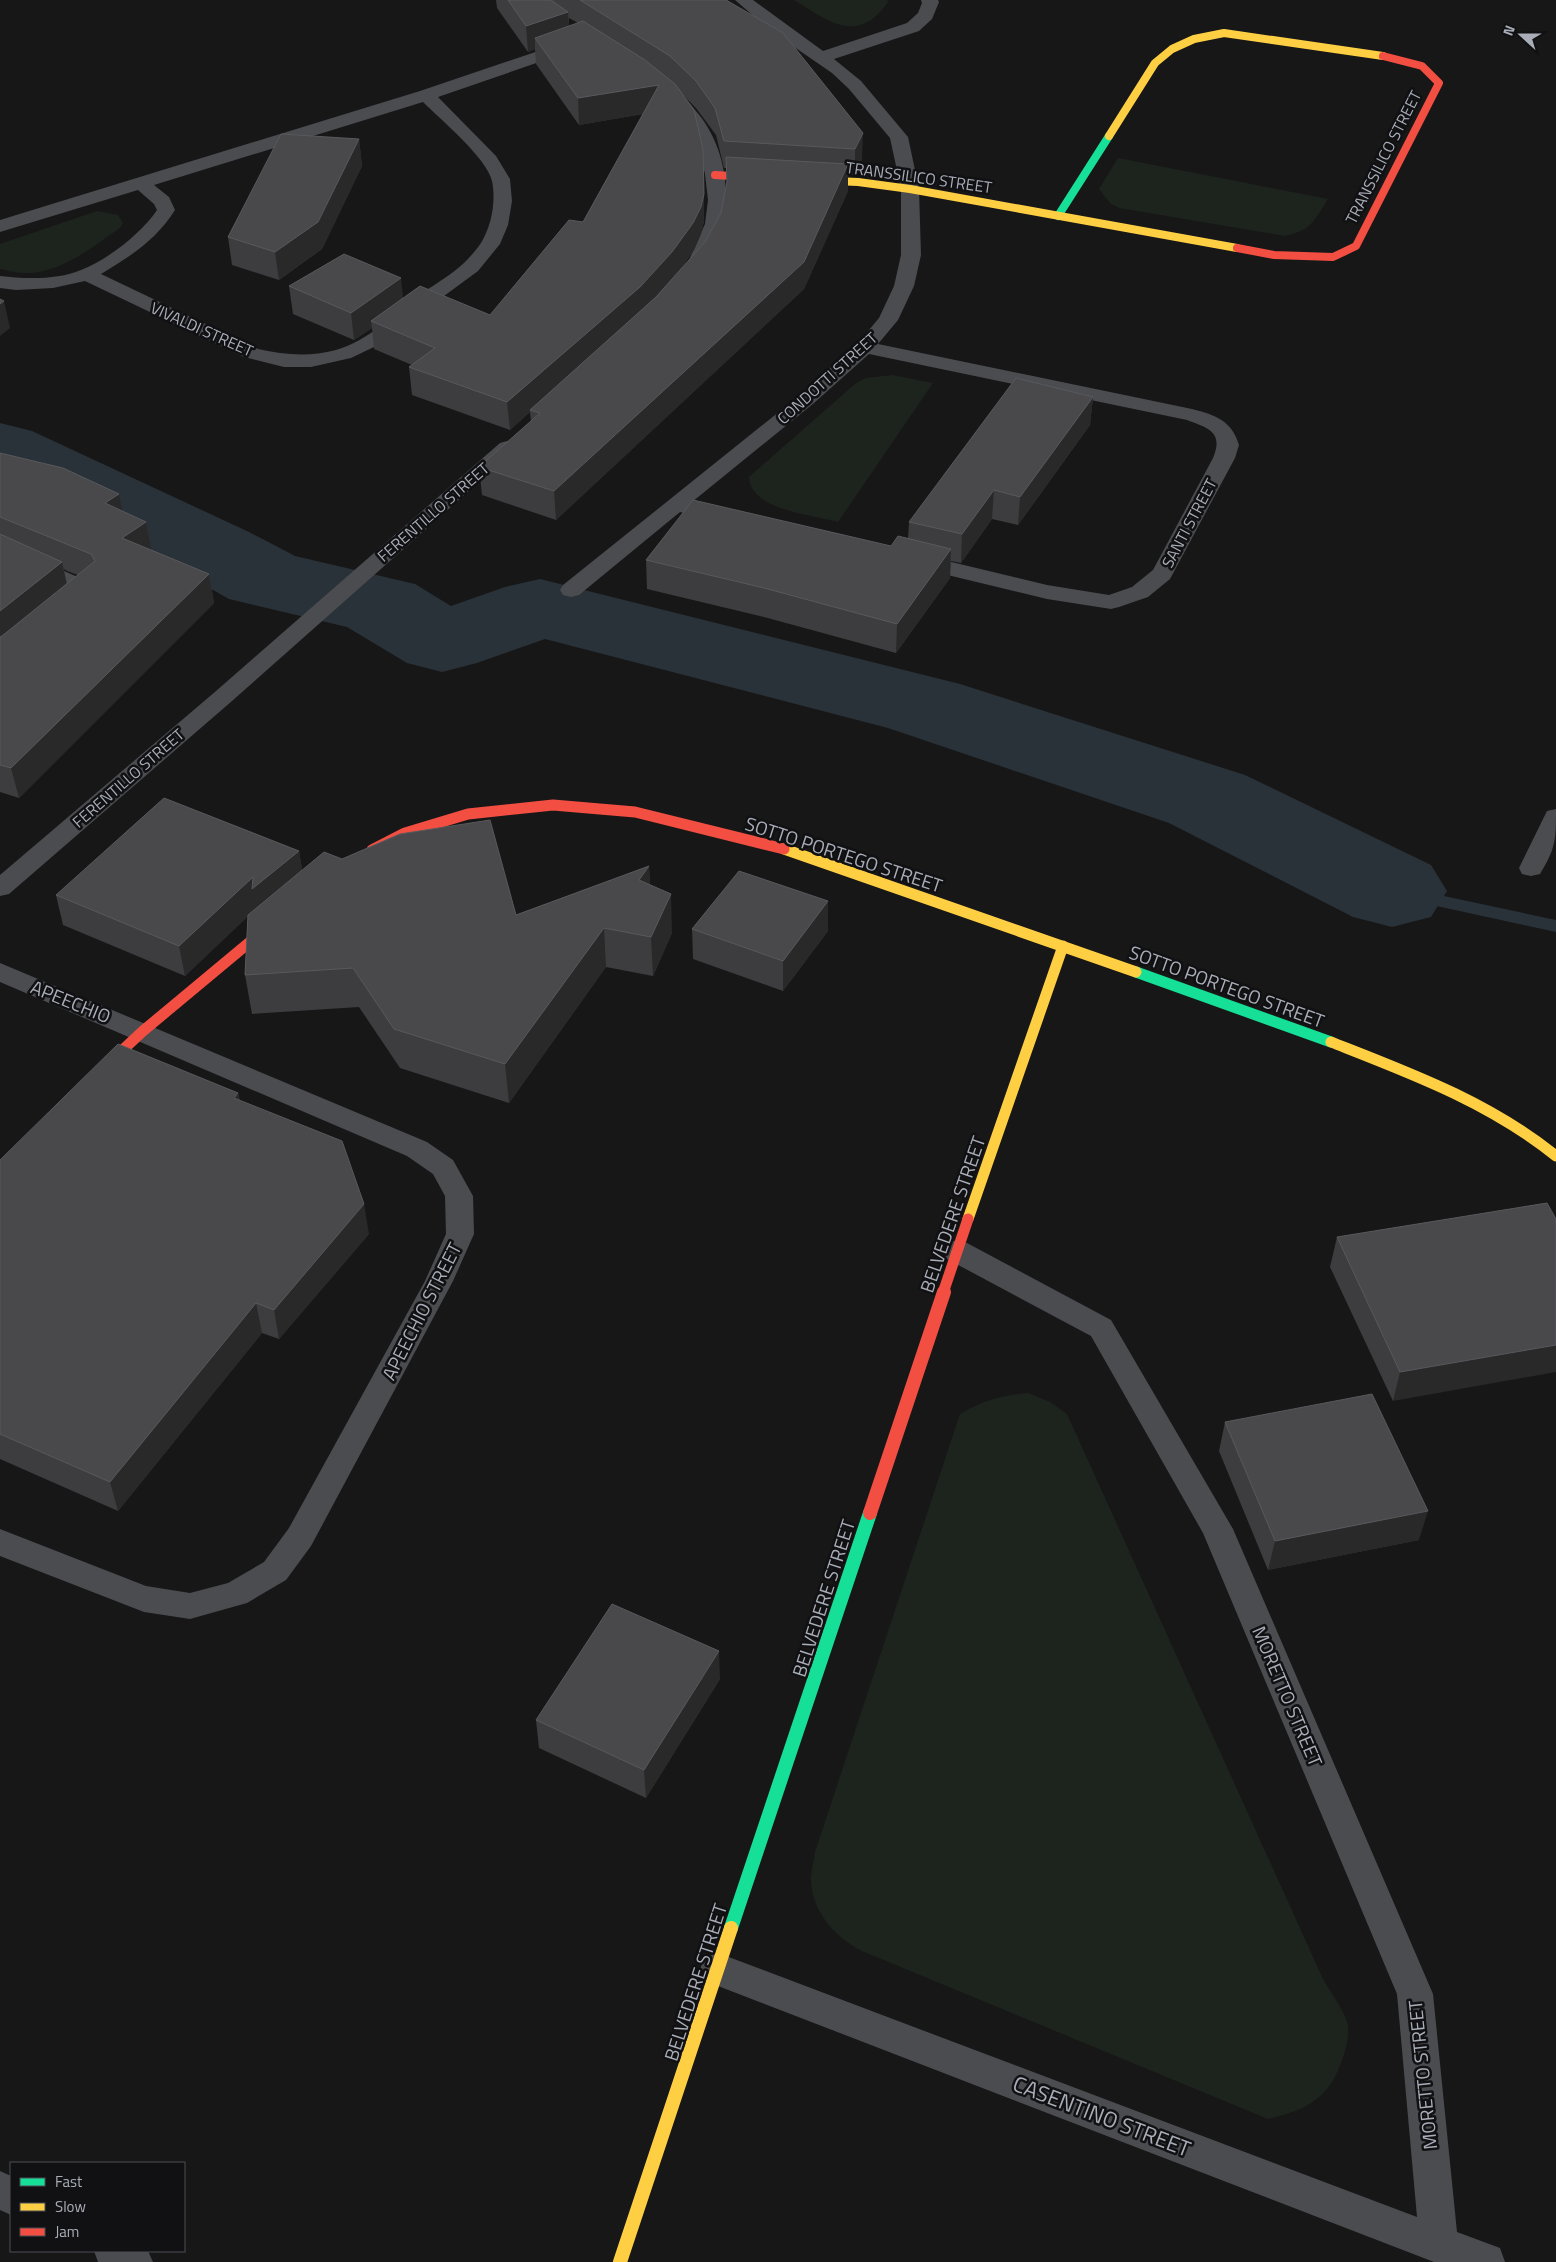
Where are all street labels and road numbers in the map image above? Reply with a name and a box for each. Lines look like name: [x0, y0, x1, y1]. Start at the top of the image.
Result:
street label: TRANSSILICO STREET: [1339, 86, 1427, 228]
street label: TRANSSILICO STREET: [845, 155, 994, 199]
street label: VIVALDI STREET: [147, 296, 258, 363]
street label: CONDOTTI STREET: [771, 326, 883, 430]
street label: FERENTILLO STREET: [372, 456, 495, 567]
street label: SANTI STREET: [1155, 474, 1223, 572]
street label: FERENTILLO STREET: [67, 722, 190, 833]
street label: SOTTO PORTEGO STREET: [742, 808, 946, 900]
street label: SOTTO PORTEGO STREET: [1125, 937, 1329, 1035]
street label: APEECHIO: [27, 972, 115, 1030]
street label: BELVEDERE STREET: [912, 1132, 992, 1296]
street label: APEECHIO STREET: [374, 1237, 468, 1385]
street label: BELVEDERE STREET: [784, 1516, 862, 1680]
street label: MORETTO STREET: [1245, 1621, 1331, 1771]
street label: BELVEDERE STREET: [656, 1900, 734, 2064]
street label: MORETTO STREET: [1400, 1999, 1444, 2151]
street label: CASENTINO STREET: [1008, 2066, 1196, 2166]

